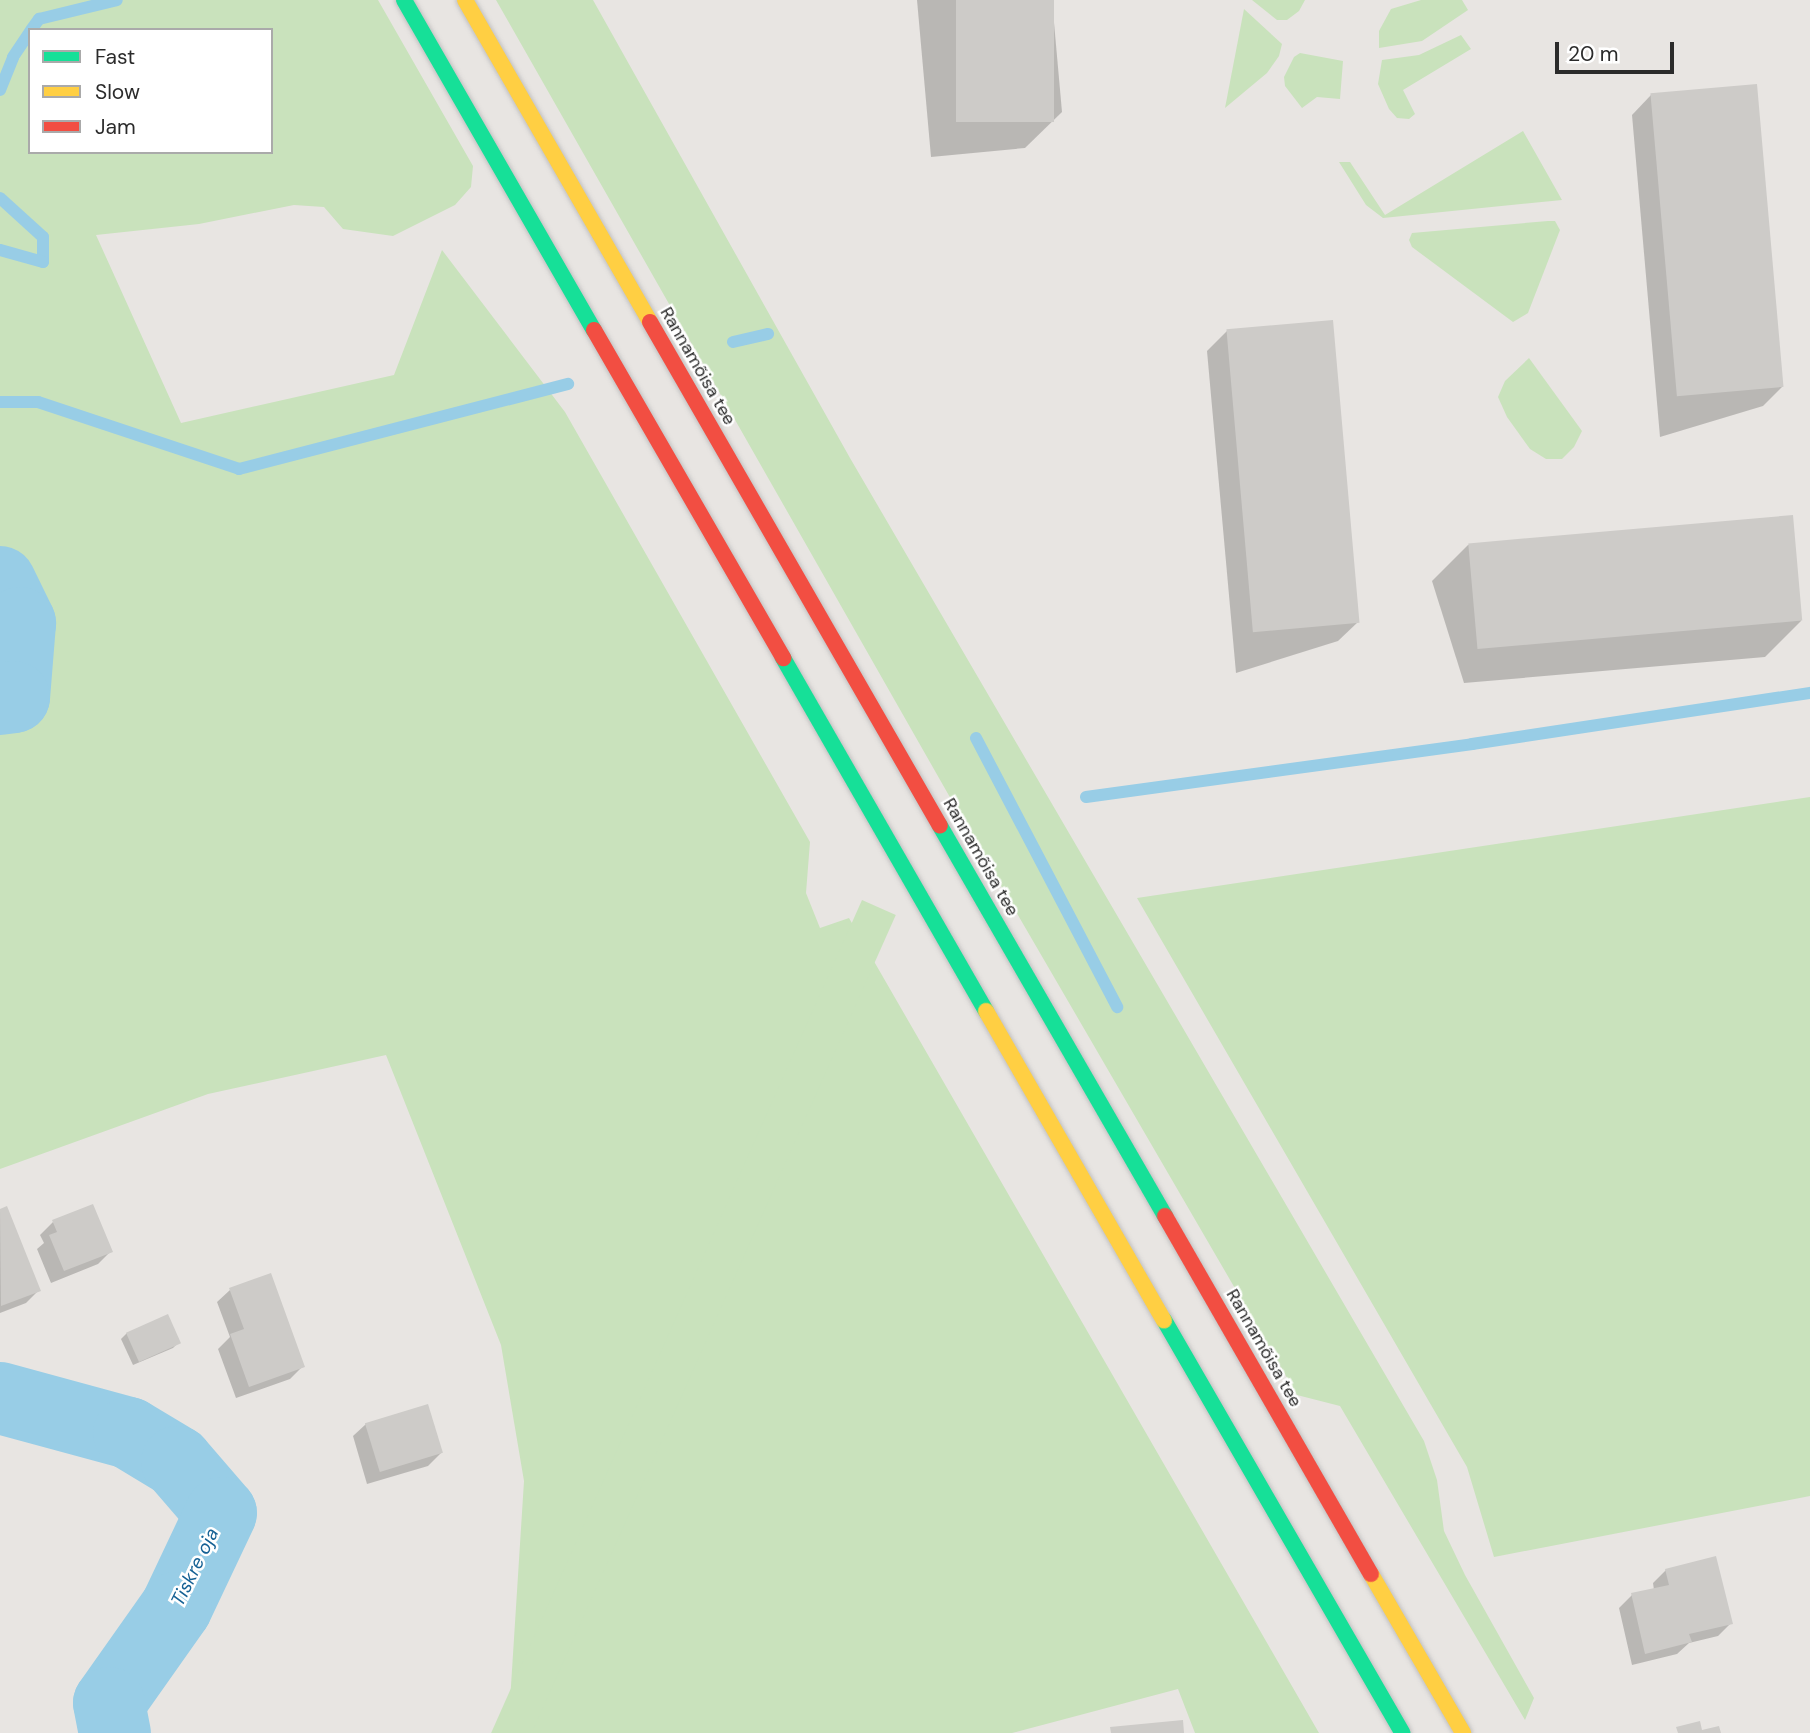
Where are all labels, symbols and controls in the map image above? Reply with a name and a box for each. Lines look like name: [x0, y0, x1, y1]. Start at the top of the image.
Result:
legend: [28, 28, 273, 154]
scale bar: [1558, 28, 1677, 72]
text: 20 m: [1568, 40, 1619, 68]
text: Fast: [95, 43, 135, 71]
text: Slow: [95, 78, 140, 106]
text: Jam: [95, 113, 136, 141]
street label: Rannamõisa tee: [655, 303, 741, 429]
street label: Rannamõisa tee: [938, 794, 1024, 920]
street label: Rannamõisa tee: [1221, 1285, 1307, 1411]
water label: Tiskre oja: [166, 1524, 224, 1610]

